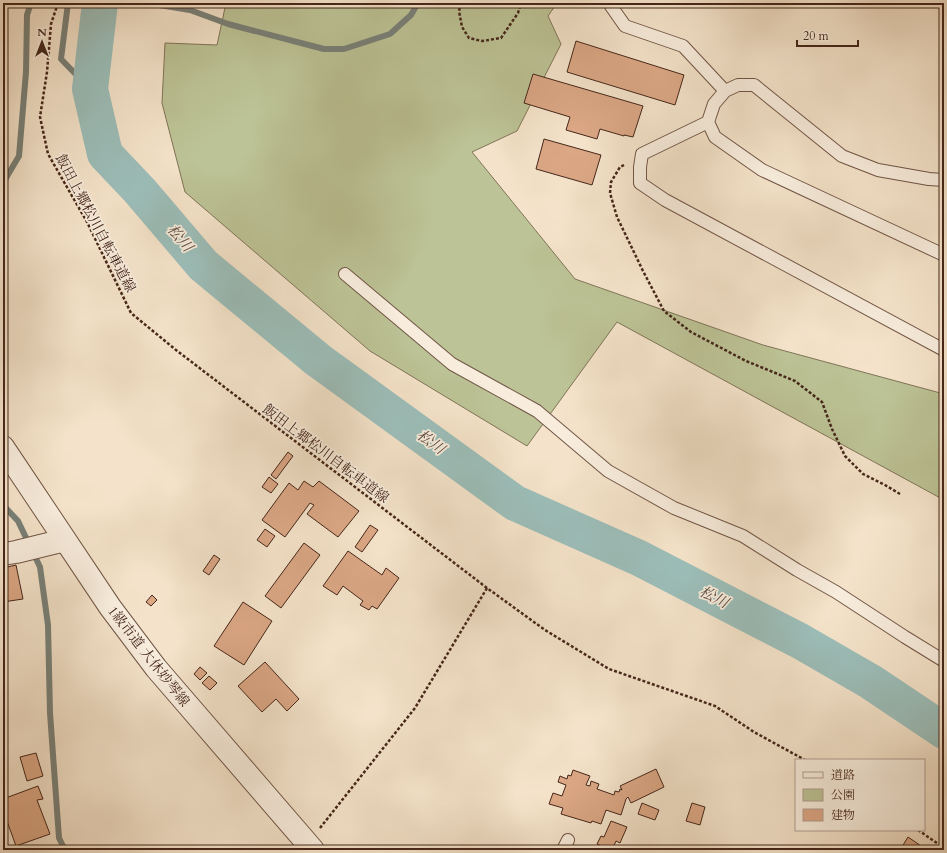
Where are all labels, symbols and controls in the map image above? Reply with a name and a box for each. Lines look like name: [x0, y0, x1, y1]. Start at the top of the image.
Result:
north arrow: [22, 22, 62, 62]
scale bar: [797, 22, 858, 48]
text: N: [37, 25, 47, 40]
text: 20 m: [803, 28, 830, 44]
street label: 飯田上郷松川自転車道線: [51, 151, 140, 296]
water label: 松川: [163, 220, 199, 257]
street label: 飯田上郷松川自転車道線: [258, 399, 393, 507]
water label: 松川: [413, 425, 451, 460]
water label: 松川: [696, 581, 734, 614]
street label: 1級市道 大休妙琴線: [103, 602, 194, 711]
legend: [795, 759, 925, 831]
text: 道路: [831, 767, 855, 783]
text: 公園: [831, 787, 855, 803]
text: 建物: [831, 807, 855, 823]

